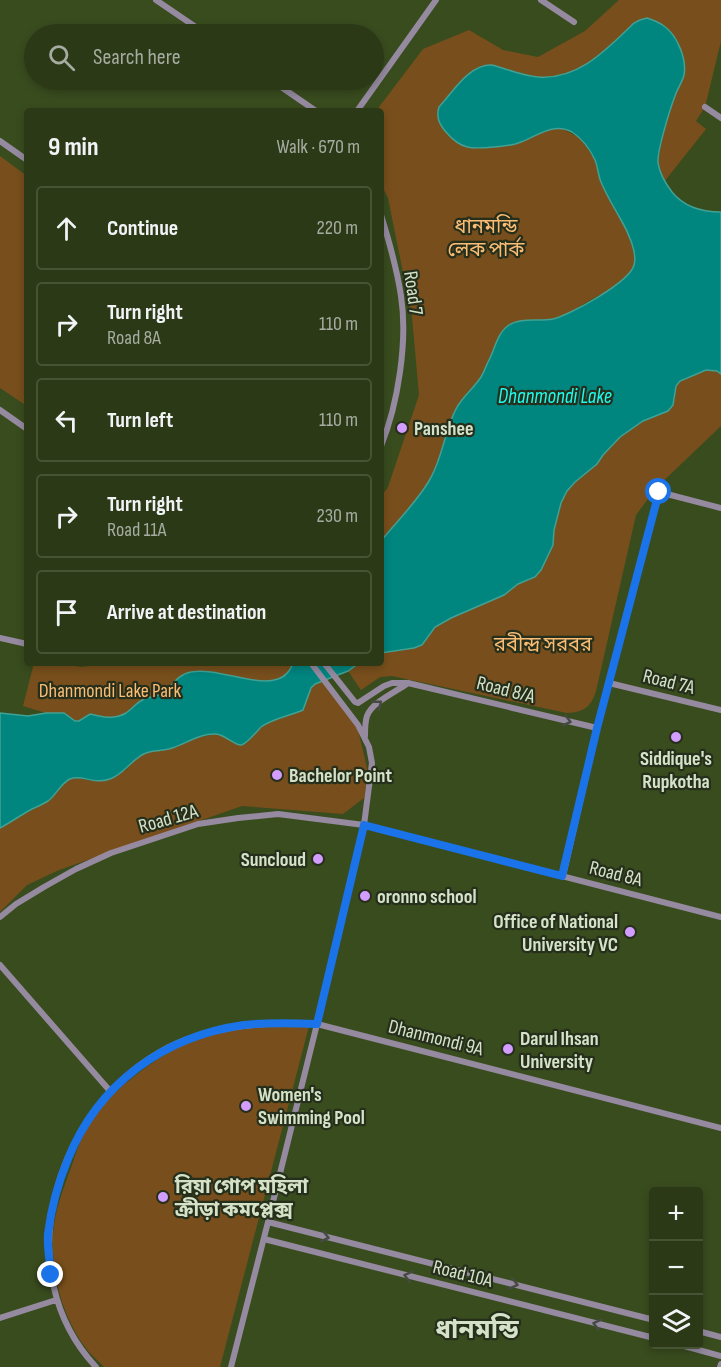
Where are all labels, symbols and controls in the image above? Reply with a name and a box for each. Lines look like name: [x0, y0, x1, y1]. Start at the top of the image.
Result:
search box: [24, 24, 384, 90]
icon: search: [45, 41, 78, 74]
text: Search here: [93, 44, 180, 71]
text: 9 min: [48, 132, 98, 163]
text: Walk · 670 m: [276, 135, 360, 159]
icon: ahead: [50, 212, 83, 245]
park label: ধানমন্ডি লেক পার্ক: [448, 214, 525, 262]
text: Continue: [107, 215, 178, 242]
text: 220 m: [317, 216, 358, 240]
street label: Road 7: [398, 269, 428, 317]
text: Turn right: [107, 299, 183, 326]
icon: right: [50, 308, 83, 341]
text: 110 m: [319, 312, 358, 336]
text: Road 8A: [107, 326, 161, 350]
water label: Dhanmondi Lake: [498, 384, 612, 409]
icon: left: [50, 404, 83, 437]
text: Turn left: [107, 407, 173, 434]
text: 110 m: [319, 408, 358, 432]
place label: Panshee: [414, 417, 474, 441]
marker: Panshee: [395, 421, 409, 435]
route start: [645, 478, 671, 504]
text: Turn right: [107, 491, 183, 518]
icon: right: [50, 500, 83, 533]
text: 230 m: [316, 504, 358, 528]
text: Road 11A: [107, 518, 166, 542]
icon: arrive: [50, 596, 83, 629]
text: Arrive at destination: [107, 599, 266, 626]
park label: রবীন্দ্র সরবর: [493, 632, 593, 657]
street label: Road 7A: [640, 664, 698, 700]
street label: Road 8/A: [474, 671, 538, 709]
park label: Dhanmondi Lake Park: [39, 679, 182, 703]
one-way arrow: [371, 701, 382, 712]
one-way arrow: [562, 713, 572, 726]
marker: Siddique's Rupkotha: [669, 730, 683, 744]
place label: Siddique's Rupkotha: [640, 747, 712, 794]
place label: Bachelor Point: [289, 764, 393, 788]
marker: Bachelor Point: [270, 768, 284, 782]
street label: Road 12A: [136, 799, 201, 839]
place label: Suncloud: [241, 848, 306, 872]
marker: Suncloud: [311, 852, 325, 866]
street label: Road 8A: [587, 856, 645, 892]
place label: oronno school: [377, 885, 477, 909]
marker: oronno school: [358, 889, 372, 903]
place label: Office of National University VC: [493, 910, 618, 957]
marker: Office of National University VC: [623, 925, 637, 939]
street label: Dhanmondi 9A: [386, 1015, 486, 1061]
place label: Darul Ihsan University: [520, 1027, 599, 1074]
marker: Darul Ihsan University: [501, 1042, 515, 1056]
place label: Women's Swimming Pool: [258, 1083, 365, 1130]
marker: Women's Swimming Pool: [239, 1099, 253, 1113]
place label: রিয়া গোপ মহিলা ক্রীড়া কমপ্লেক্স: [174, 1174, 308, 1222]
map controls: [649, 1187, 703, 1349]
button: +: [649, 1187, 703, 1241]
marker: রিয়া গোপ মহিলা ক্রীড়া কমপ্লেক্স: [156, 1190, 170, 1204]
one-way arrow: [320, 1229, 330, 1242]
button: −: [649, 1241, 703, 1295]
street label: Road 10A: [430, 1255, 496, 1293]
route end: [37, 1261, 63, 1287]
one-way arrow: [403, 1270, 413, 1283]
one-way arrow: [509, 1277, 519, 1290]
button: layers: [649, 1295, 703, 1349]
district label: ধানমন্ডি: [435, 1313, 519, 1346]
one-way arrow: [592, 1319, 603, 1331]

